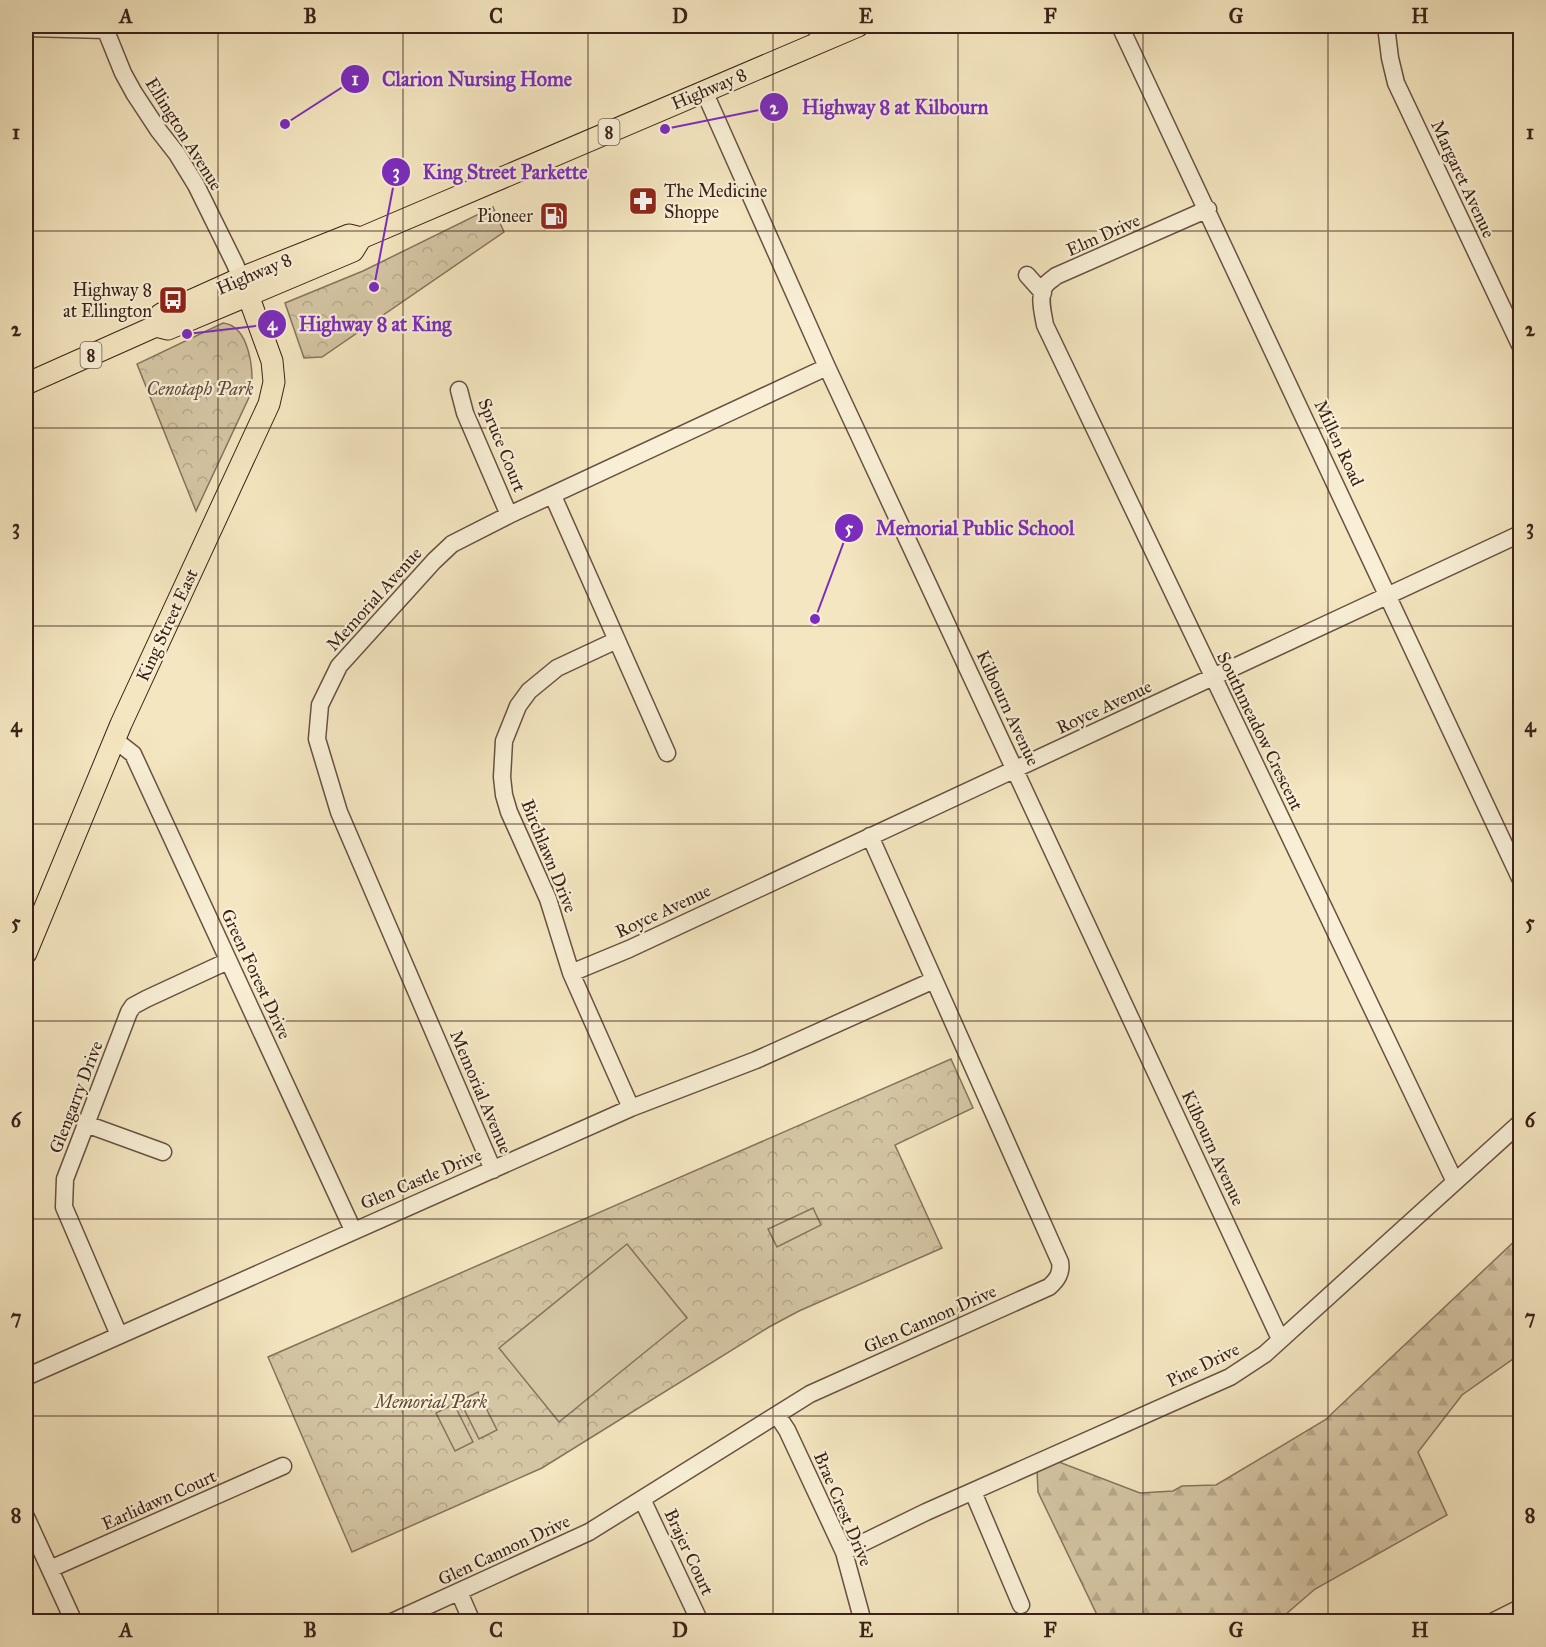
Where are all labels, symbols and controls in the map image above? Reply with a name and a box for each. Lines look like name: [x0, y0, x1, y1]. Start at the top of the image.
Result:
text: A: [117, 4, 133, 28]
text: B: [303, 4, 317, 28]
text: C: [489, 4, 503, 28]
text: D: [672, 4, 688, 28]
text: E: [859, 4, 874, 28]
text: F: [1043, 4, 1057, 28]
text: G: [1229, 4, 1244, 28]
text: H: [1411, 4, 1429, 28]
callout: Clarion Nursing Home: [340, 60, 584, 98]
street label: Highway 8: [668, 63, 750, 116]
text: Clarion Nursing Home: [382, 67, 573, 92]
text: 1: [351, 68, 359, 90]
street label: Ellington Avenue: [140, 73, 227, 195]
callout: Highway 8 at Kilbourn: [759, 88, 1000, 126]
text: Highway 8 at Kilbourn: [802, 95, 989, 120]
text: 2: [770, 97, 780, 119]
street label: Margaret Avenue: [1425, 117, 1500, 242]
road number: 8: [598, 119, 620, 145]
text: 1: [12, 120, 20, 144]
text: 1: [1526, 120, 1534, 144]
callout: King Street Parkette: [381, 153, 600, 191]
text: King Street Parkette: [423, 160, 588, 185]
text: 3: [392, 161, 400, 184]
place label: The Medicine Shoppe: [664, 180, 767, 223]
pharmacy icon: The Medicine Shoppe: [627, 185, 659, 217]
fuel station icon: Pioneer: [538, 200, 570, 232]
place label: Pioneer: [477, 205, 533, 227]
street label: Elm Drive: [1063, 209, 1143, 261]
street label: Highway 8: [213, 248, 295, 301]
place label: Highway 8 at Ellington: [63, 279, 152, 323]
bus stop icon: Highway 8 at Ellington: [157, 284, 189, 316]
callout: Highway 8 at King: [257, 305, 464, 343]
text: Highway 8 at King: [299, 312, 452, 337]
text: 4: [267, 313, 278, 336]
text: 2: [11, 317, 22, 341]
text: 2: [1525, 317, 1536, 341]
road number: 8: [80, 342, 101, 368]
park label: Cenotaph Park: [146, 378, 254, 401]
street label: Spruce Court: [473, 395, 531, 496]
street label: Millen Road: [1309, 396, 1369, 490]
callout: Memorial Public School: [834, 509, 1087, 547]
text: 3: [12, 515, 20, 540]
text: 3: [1526, 515, 1534, 540]
text: Memorial Public School: [876, 516, 1075, 540]
text: 5: [845, 517, 854, 539]
street label: Memorial Avenue: [322, 543, 426, 655]
street label: King Street East: [131, 565, 204, 685]
street label: Kilbourn Avenue: [972, 647, 1044, 769]
street label: Southmeadow Crescent: [1212, 648, 1308, 814]
street label: Royce Avenue: [1053, 675, 1155, 739]
text: 4: [10, 713, 22, 738]
text: 4: [1524, 713, 1536, 738]
street label: Birchlawn Drive: [516, 796, 582, 916]
street label: Royce Avenue: [612, 879, 714, 943]
street label: Green Forest Drive: [216, 905, 296, 1043]
text: 5: [11, 910, 21, 934]
text: 5: [1525, 910, 1535, 934]
street label: Memorial Avenue: [445, 1027, 517, 1157]
street label: Glengarry Drive: [44, 1038, 108, 1157]
street label: Kilbourn Avenue: [1177, 1087, 1249, 1209]
text: 6: [11, 1108, 23, 1132]
text: 6: [1525, 1108, 1537, 1132]
street label: Glen Castle Drive: [357, 1144, 485, 1214]
street label: Glen Cannon Drive: [860, 1280, 1000, 1358]
text: 7: [11, 1305, 22, 1329]
text: 7: [1525, 1305, 1536, 1329]
street label: Pine Drive: [1163, 1338, 1243, 1392]
park label: Memorial Park: [373, 1391, 487, 1413]
street label: Brae Crest Drive: [809, 1448, 877, 1570]
street label: Earlidawn Court: [98, 1465, 220, 1535]
text: 8: [11, 1503, 21, 1527]
text: 8: [1525, 1503, 1535, 1527]
street label: Brajer Court: [659, 1505, 719, 1599]
street label: Glen Cannon Drive: [435, 1510, 573, 1590]
text: A: [117, 1618, 133, 1642]
text: B: [303, 1618, 317, 1642]
text: C: [489, 1618, 503, 1642]
text: D: [672, 1618, 688, 1642]
text: E: [859, 1618, 874, 1642]
text: F: [1043, 1618, 1057, 1642]
text: G: [1229, 1618, 1244, 1642]
text: H: [1411, 1618, 1429, 1642]

